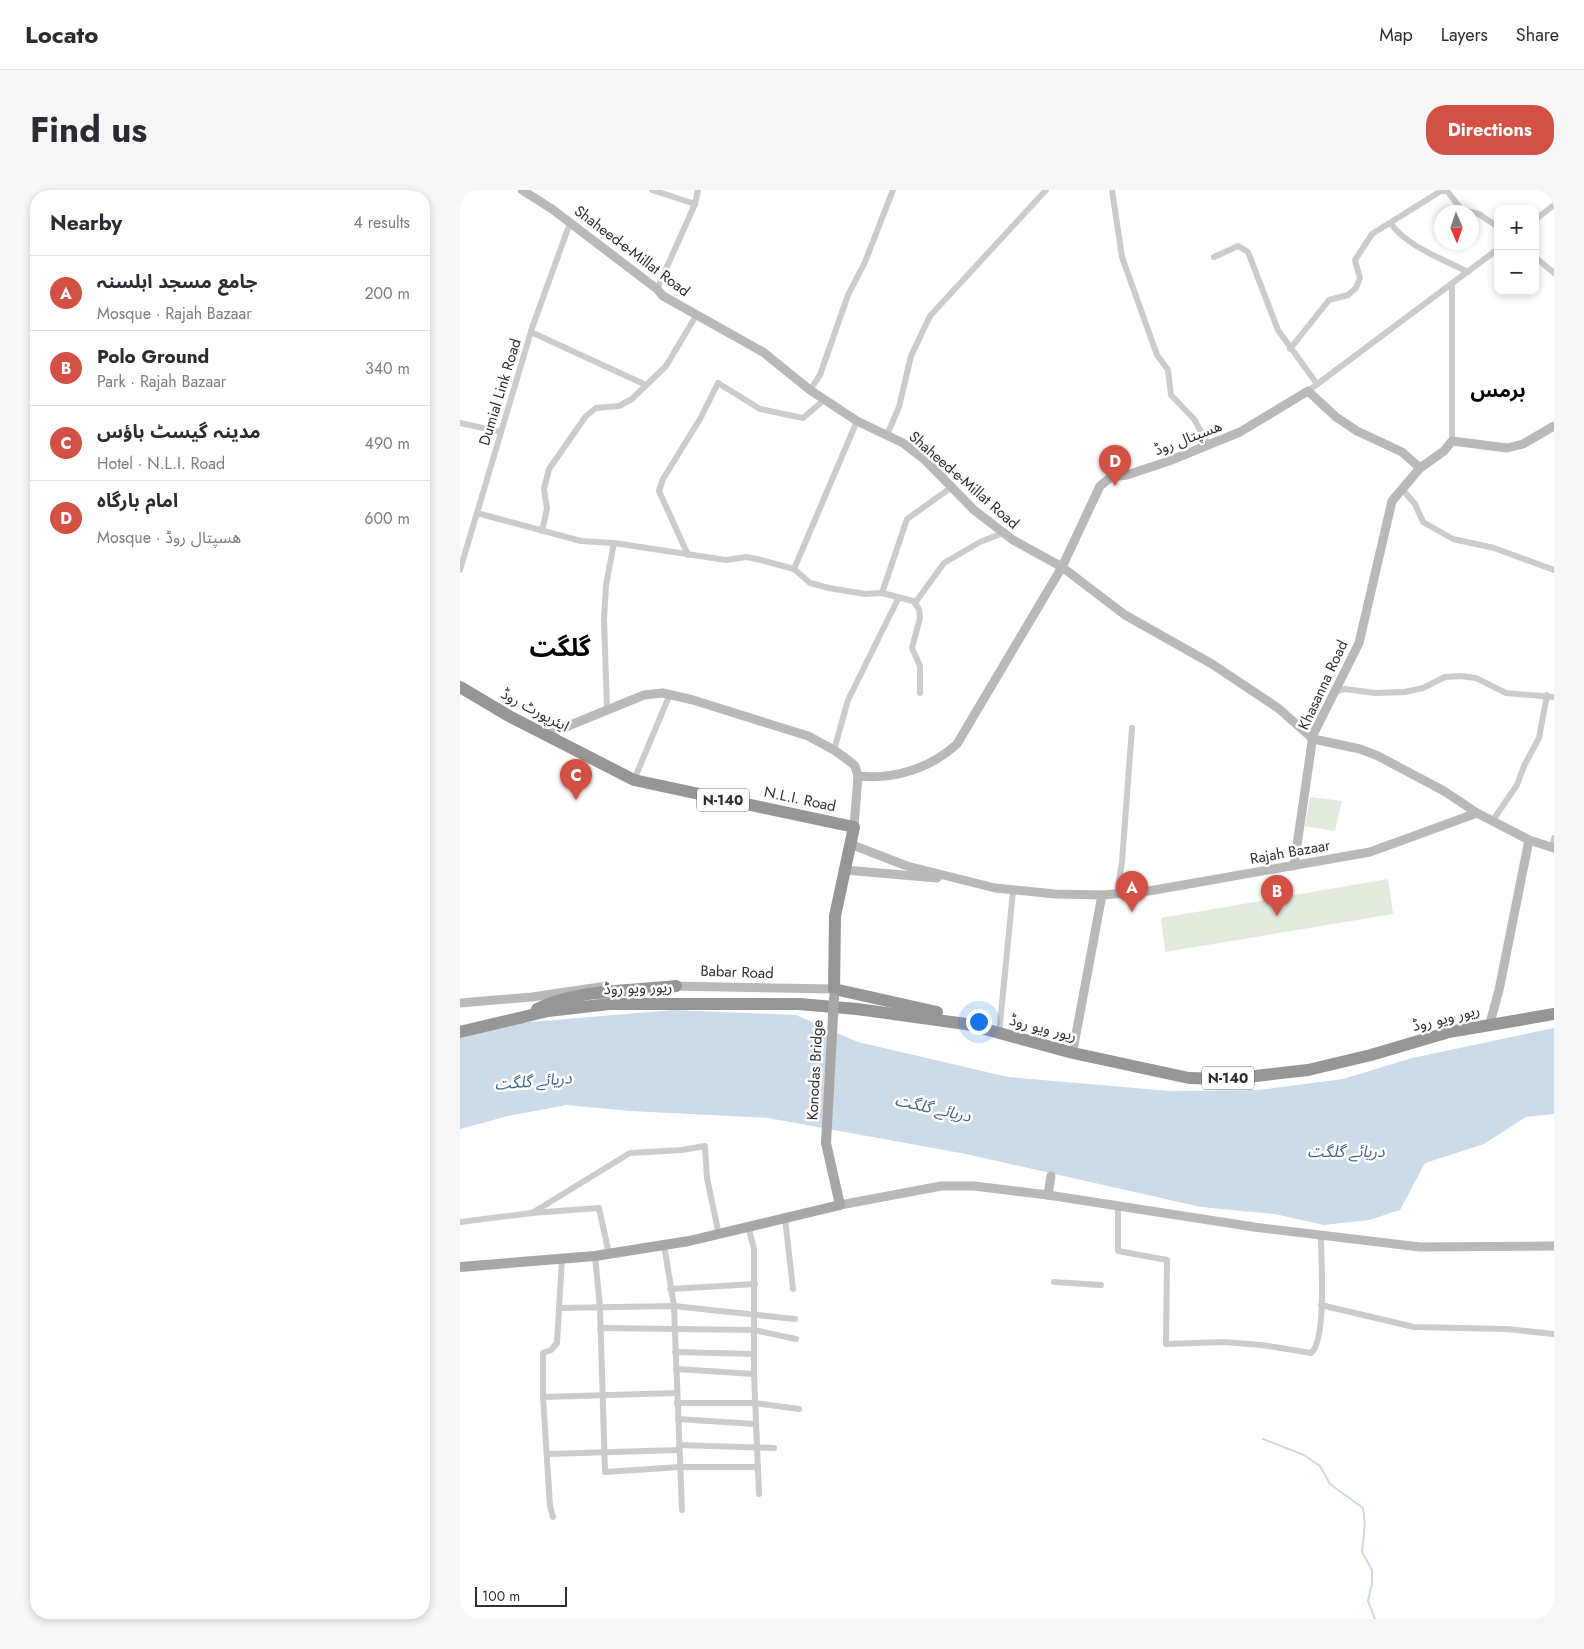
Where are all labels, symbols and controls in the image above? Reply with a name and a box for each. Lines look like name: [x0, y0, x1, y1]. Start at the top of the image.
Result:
text: Locato: [25, 17, 98, 52]
text: Map: [1379, 22, 1413, 48]
text: Layers: [1441, 22, 1488, 48]
text: Share: [1516, 22, 1559, 48]
text: Find us: [30, 105, 147, 155]
button: Directions: [1426, 105, 1554, 155]
street label: Shaheed-e-Millat Road: [570, 200, 694, 302]
north arrow: [1434, 205, 1479, 250]
map controls: [1494, 205, 1539, 295]
button: +: [1494, 205, 1539, 250]
text: Nearby: [50, 208, 122, 238]
text: 4 results: [354, 211, 410, 234]
button: −: [1494, 250, 1539, 295]
text: جامع مسجد اہلسنہ: [97, 268, 258, 295]
text: A: [60, 282, 72, 305]
text: 200 m: [364, 282, 410, 305]
text: Mosque · Rajah Bazaar: [97, 302, 252, 325]
street label: Dumial Link Road: [473, 336, 527, 448]
text: Polo Ground: [97, 343, 209, 370]
text: B: [61, 357, 71, 380]
text: 340 m: [365, 357, 410, 380]
text: Park · Rajah Bazaar: [97, 370, 226, 393]
district label: برمس: [1471, 376, 1525, 405]
street label: ھسپتال روڈ: [1151, 415, 1225, 461]
text: مدینہ گیسٹ ہاؤس: [97, 418, 261, 445]
street label: Shaheed-e-Millat Road: [904, 426, 1024, 534]
text: C: [60, 432, 72, 455]
text: 490 m: [365, 432, 410, 455]
pin: D: [1099, 445, 1131, 486]
text: Hotel · N.L.I. Road: [97, 452, 225, 475]
text: امام بارگاہ: [97, 487, 178, 514]
text: D: [60, 507, 72, 530]
text: 600 m: [364, 507, 410, 530]
text: Mosque · ھسپتال روڈ: [97, 526, 241, 549]
district label: گلگت: [529, 629, 591, 665]
street label: Khasanna Road: [1293, 637, 1353, 733]
street label: ایئرپورٹ روڈ: [497, 683, 573, 737]
pin: C: [560, 759, 592, 800]
street label: N.L.I. Road: [762, 781, 838, 817]
road number: N-140: [697, 788, 749, 812]
street label: Rajah Bazaar: [1248, 834, 1333, 870]
pin: A: [1116, 871, 1148, 912]
pin: B: [1261, 875, 1293, 916]
street label: Babar Road: [700, 960, 774, 984]
street label: ریور ویو روڈ: [603, 976, 673, 1000]
street label: ریور ویو روڈ: [1410, 999, 1482, 1037]
your location: [966, 1009, 992, 1035]
street label: ریور ویو روڈ: [1007, 1009, 1079, 1047]
street label: Konodas Bridge: [801, 1019, 829, 1121]
water label: دریائے گلگت: [493, 1066, 573, 1096]
road number: N-140: [1202, 1066, 1254, 1090]
water label: دریائے گلگت: [893, 1088, 974, 1128]
water label: دریائے گلگت: [1307, 1140, 1385, 1163]
scale bar: [475, 1584, 568, 1607]
text: 100 m: [482, 1586, 520, 1606]

